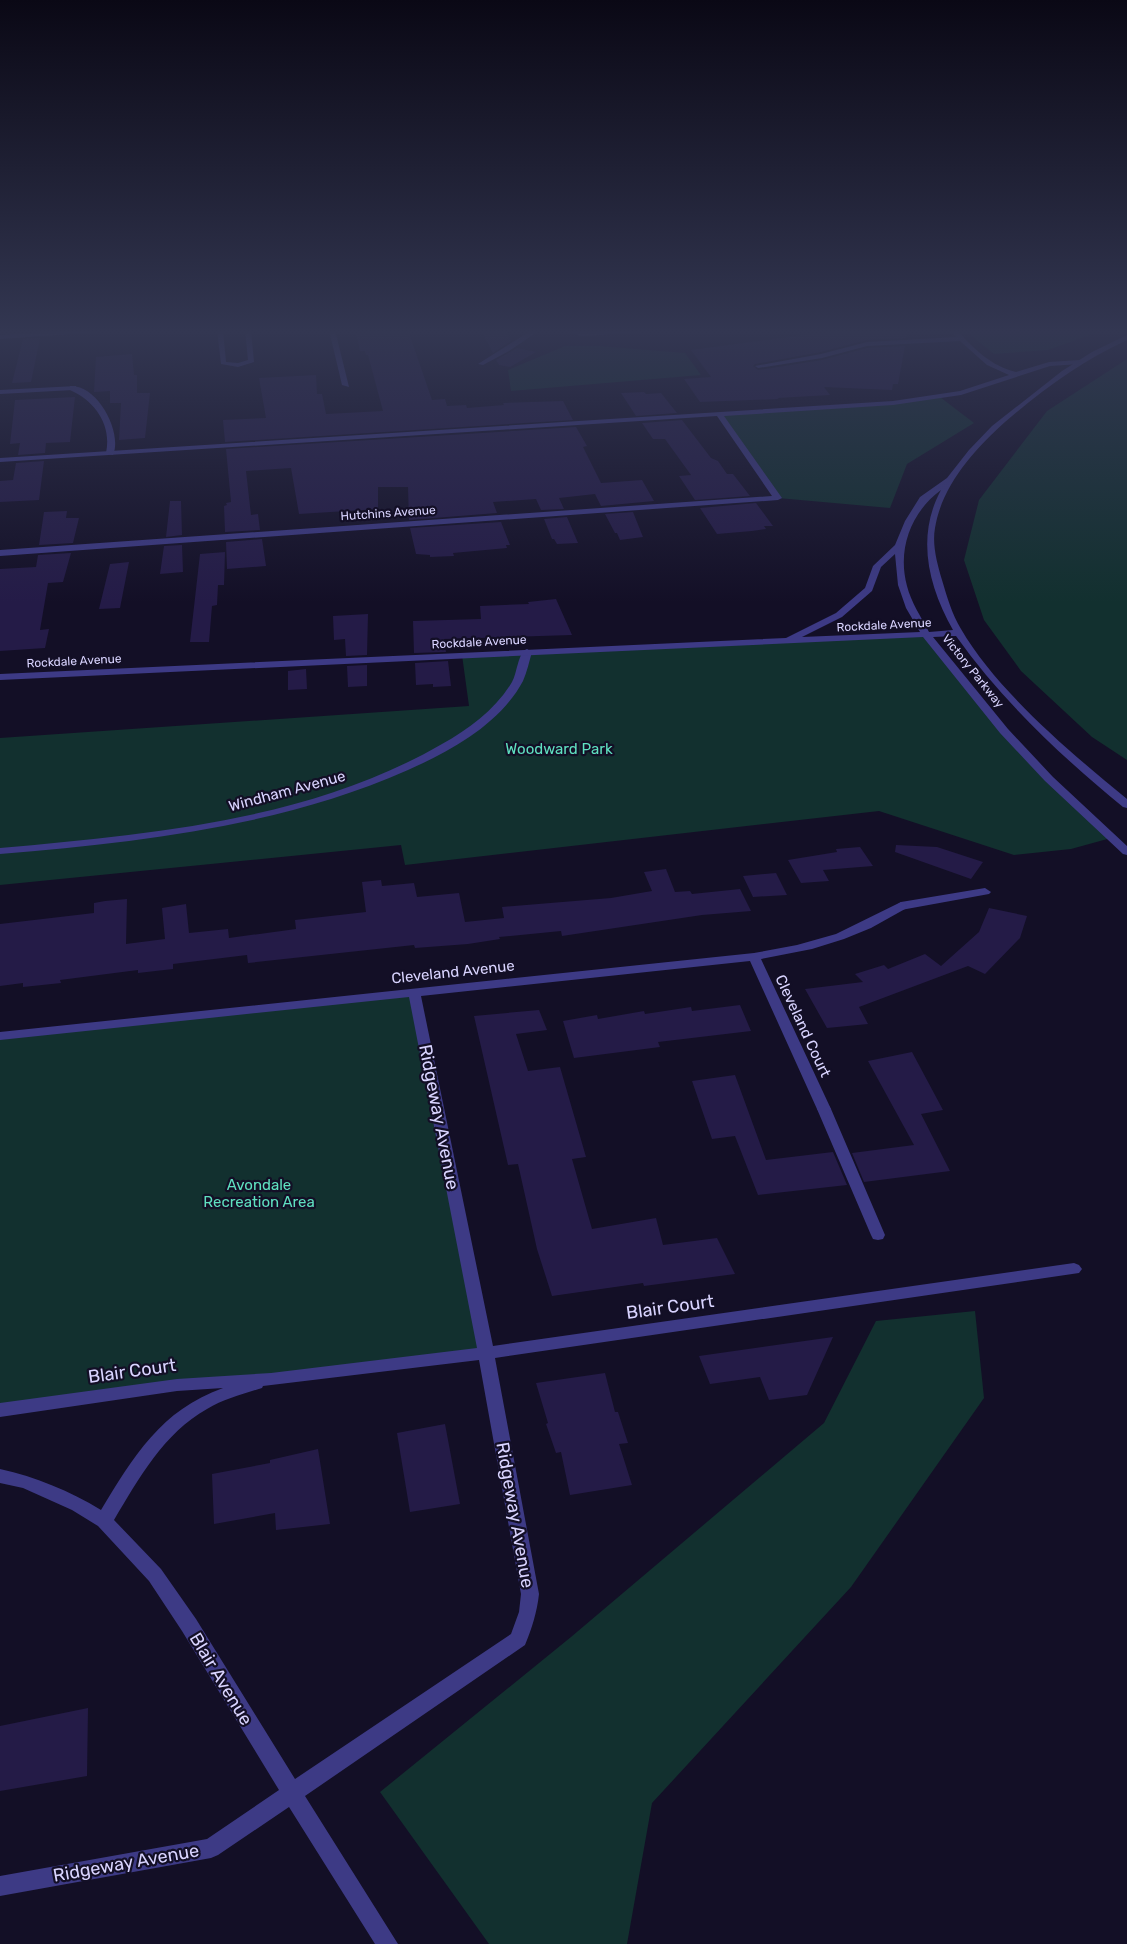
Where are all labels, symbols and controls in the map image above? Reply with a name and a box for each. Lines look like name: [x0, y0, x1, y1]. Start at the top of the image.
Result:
street label: Hutchins Avenue: [340, 503, 436, 523]
street label: Rockdale Avenue: [836, 616, 932, 634]
street label: Victory Parkway: [939, 632, 1007, 711]
street label: Rockdale Avenue: [431, 633, 527, 651]
street label: Rockdale Avenue: [26, 652, 122, 670]
park label: Woodward Park: [505, 740, 613, 758]
street label: Windham Avenue: [227, 767, 347, 815]
street label: Cleveland Avenue: [390, 957, 516, 987]
street label: Cleveland Court: [771, 972, 835, 1080]
street label: Ridgeway Avenue: [414, 1042, 464, 1192]
park label: Avondale Recreation Area: [203, 1176, 315, 1211]
street label: Blair Court: [625, 1290, 715, 1324]
street label: Blair Court: [87, 1354, 177, 1388]
street label: Ridgeway Avenue: [491, 1440, 539, 1590]
street label: Blair Avenue: [185, 1629, 257, 1729]
street label: Ridgeway Avenue: [51, 1839, 201, 1887]

